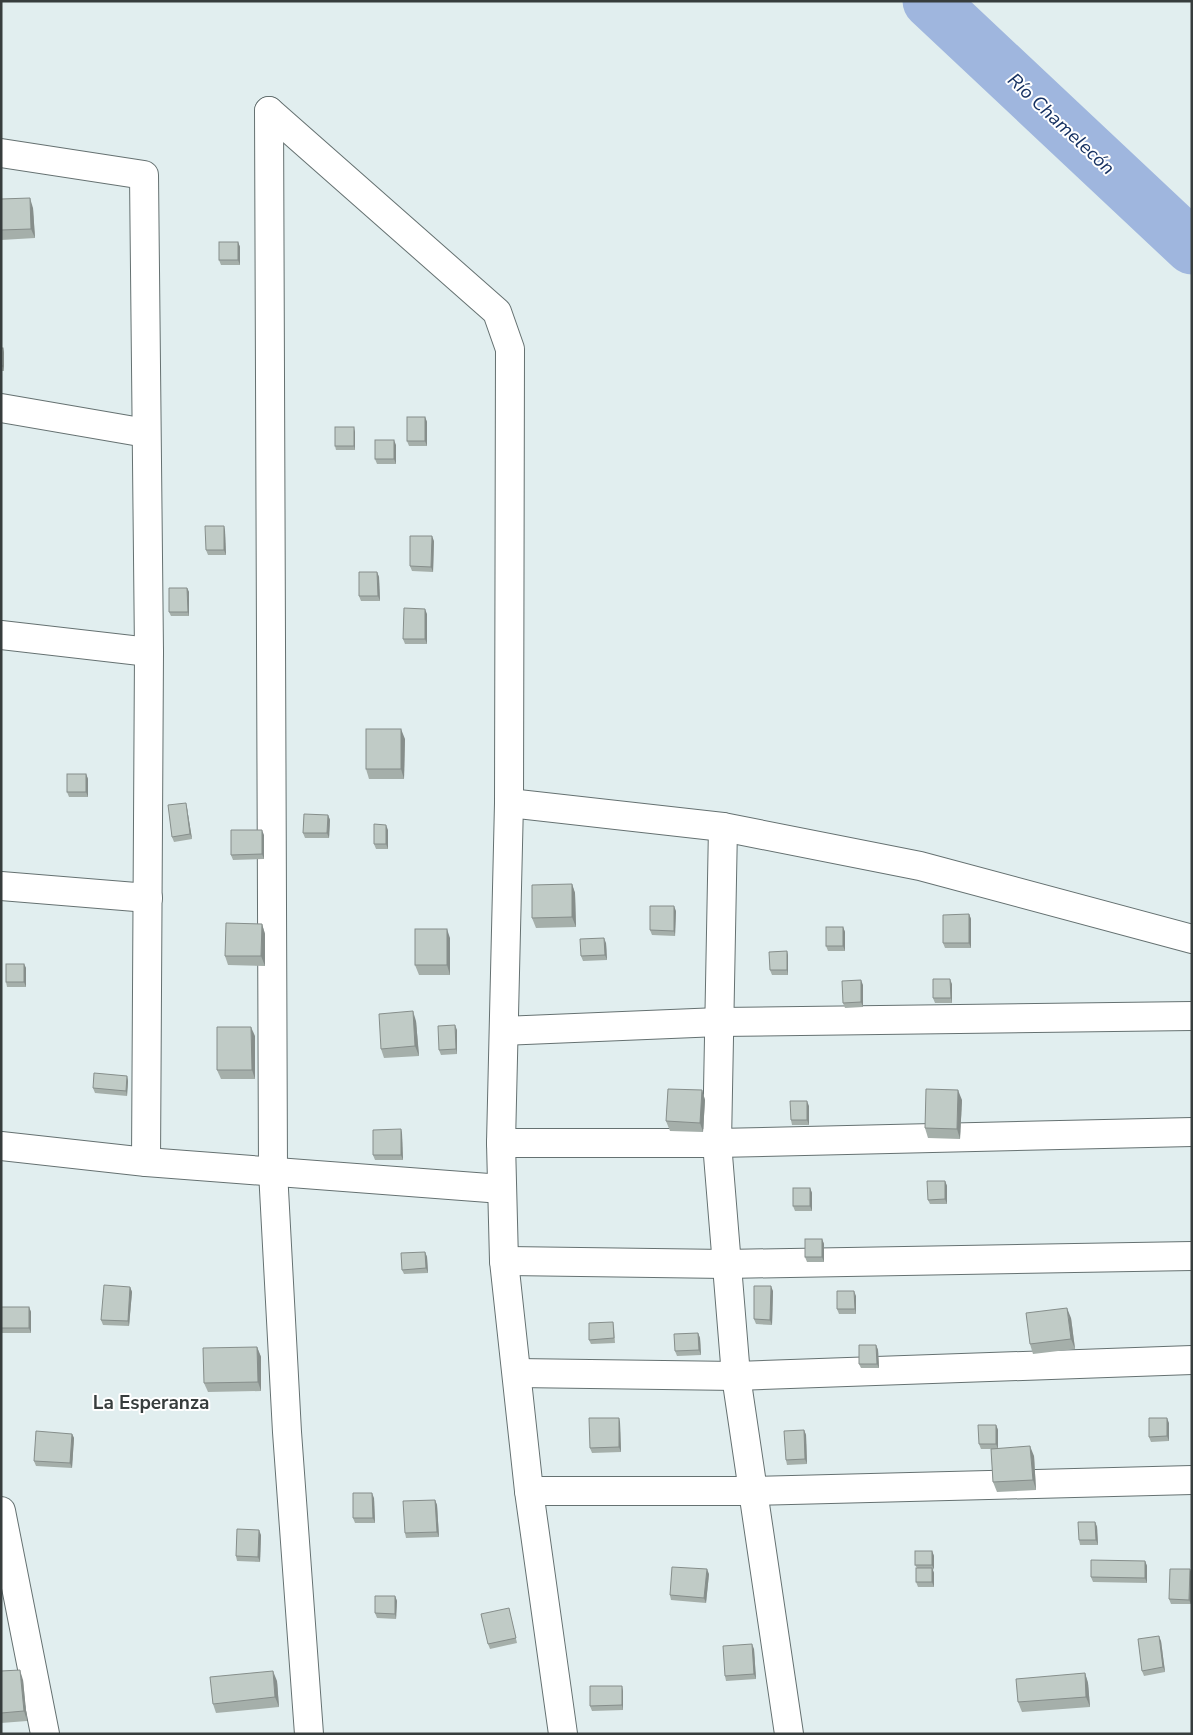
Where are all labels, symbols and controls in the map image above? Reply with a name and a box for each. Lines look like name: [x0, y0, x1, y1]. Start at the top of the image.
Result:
water label: Río Chamelecón: [1002, 67, 1120, 181]
district label: La Esperanza: [93, 1390, 209, 1416]

